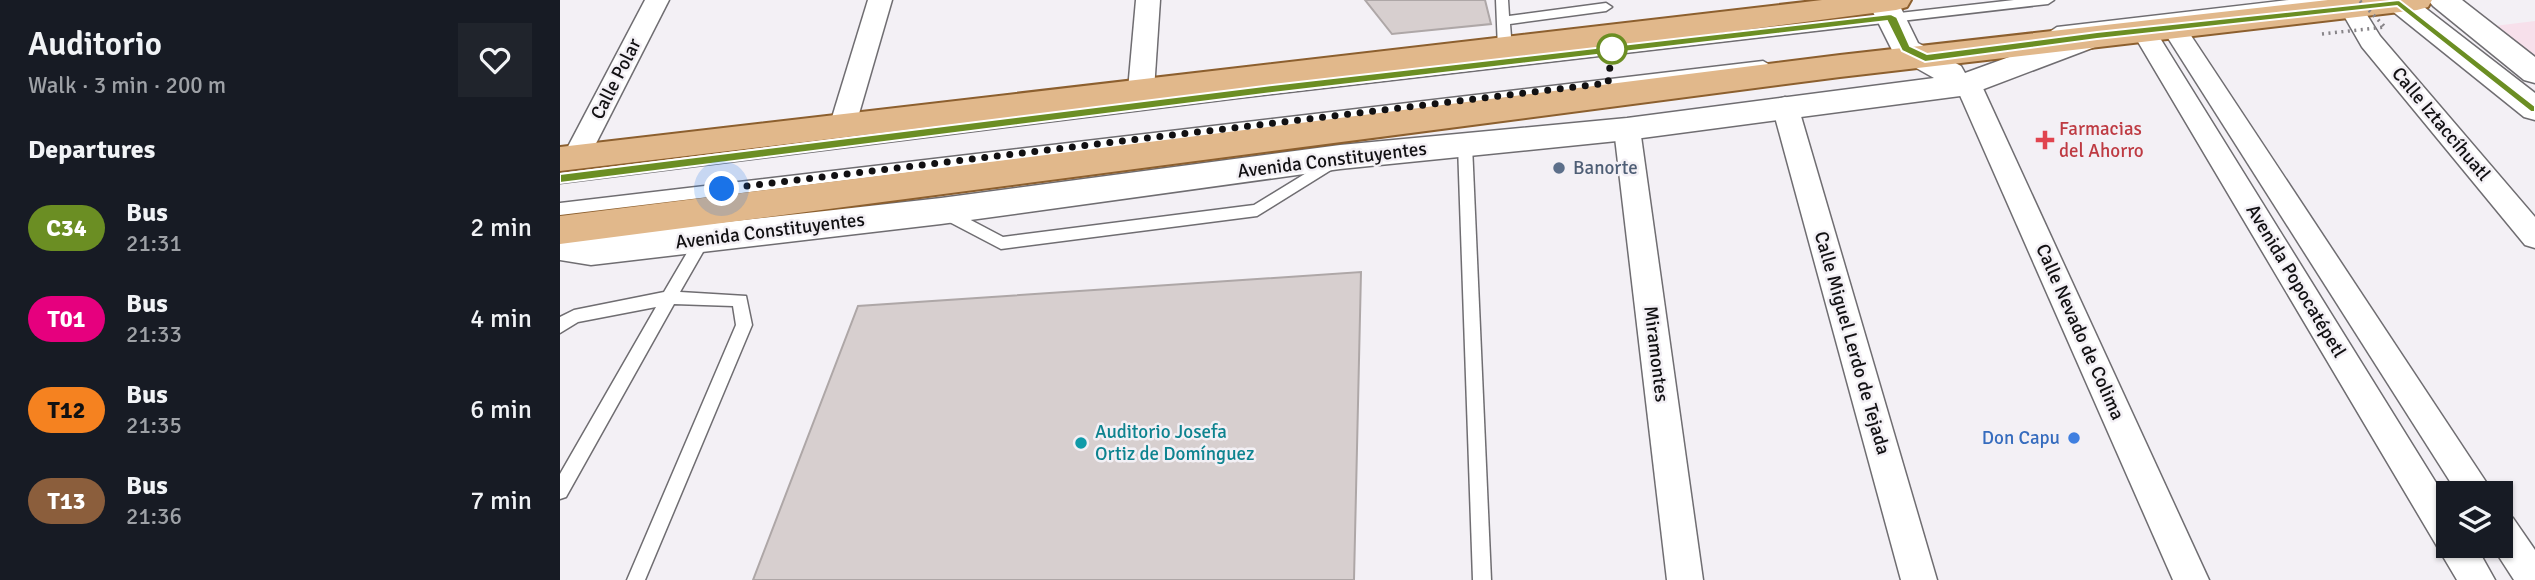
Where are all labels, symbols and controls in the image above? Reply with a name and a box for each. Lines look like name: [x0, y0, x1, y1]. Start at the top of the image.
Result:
button: heart: [458, 23, 532, 97]
text: Auditorio: [28, 24, 162, 65]
street label: Calle Polar: [585, 34, 647, 124]
unlabelled marker: [1597, 34, 1627, 64]
street label: Calle Iztaccíhuatl: [2386, 62, 2496, 186]
text: Walk · 3 min · 200 m: [28, 71, 226, 100]
place label: Farmacias del Ahorro: [2059, 117, 2144, 163]
marker: Farmacias del Ahorro: [2037, 132, 2053, 148]
text: Departures: [28, 134, 155, 166]
street label: Avenida Constituyentes: [1236, 136, 1428, 184]
place label: Banorte: [1573, 156, 1638, 180]
marker: Banorte: [1551, 160, 1567, 176]
your location: [704, 171, 739, 206]
text: Bus: [126, 197, 168, 229]
street label: Avenida Popocatépetl: [2241, 200, 2351, 362]
street label: Avenida Constituyentes: [674, 207, 866, 255]
text: 2 min: [470, 212, 532, 244]
text: C34: [46, 213, 87, 243]
text: 21:31: [126, 229, 182, 258]
street label: Calle Miguel Lerdo de Tejada: [1809, 229, 1895, 457]
street label: Calle Nevado de Colima: [2030, 240, 2130, 424]
text: Bus: [126, 288, 168, 320]
text: 4 min: [470, 303, 532, 335]
text: T01: [47, 304, 86, 334]
street label: Miramontes: [1638, 305, 1674, 403]
text: 21:33: [126, 320, 182, 349]
text: Bus: [126, 379, 168, 411]
text: 6 min: [470, 394, 532, 426]
text: T12: [47, 395, 86, 425]
text: 21:35: [126, 411, 182, 440]
place label: Auditorio Josefa Ortiz de Domínguez: [1095, 420, 1254, 466]
place label: Don Capu: [1982, 426, 2060, 450]
marker: Don Capu: [2066, 430, 2082, 446]
marker: Auditorio Josefa Ortiz de Domínguez: [1073, 435, 1089, 451]
text: Bus: [126, 470, 168, 502]
map controls: [2436, 481, 2513, 558]
button: layers: [2436, 481, 2513, 558]
text: 7 min: [470, 485, 532, 517]
text: T13: [47, 486, 86, 516]
text: 21:36: [126, 502, 182, 531]

